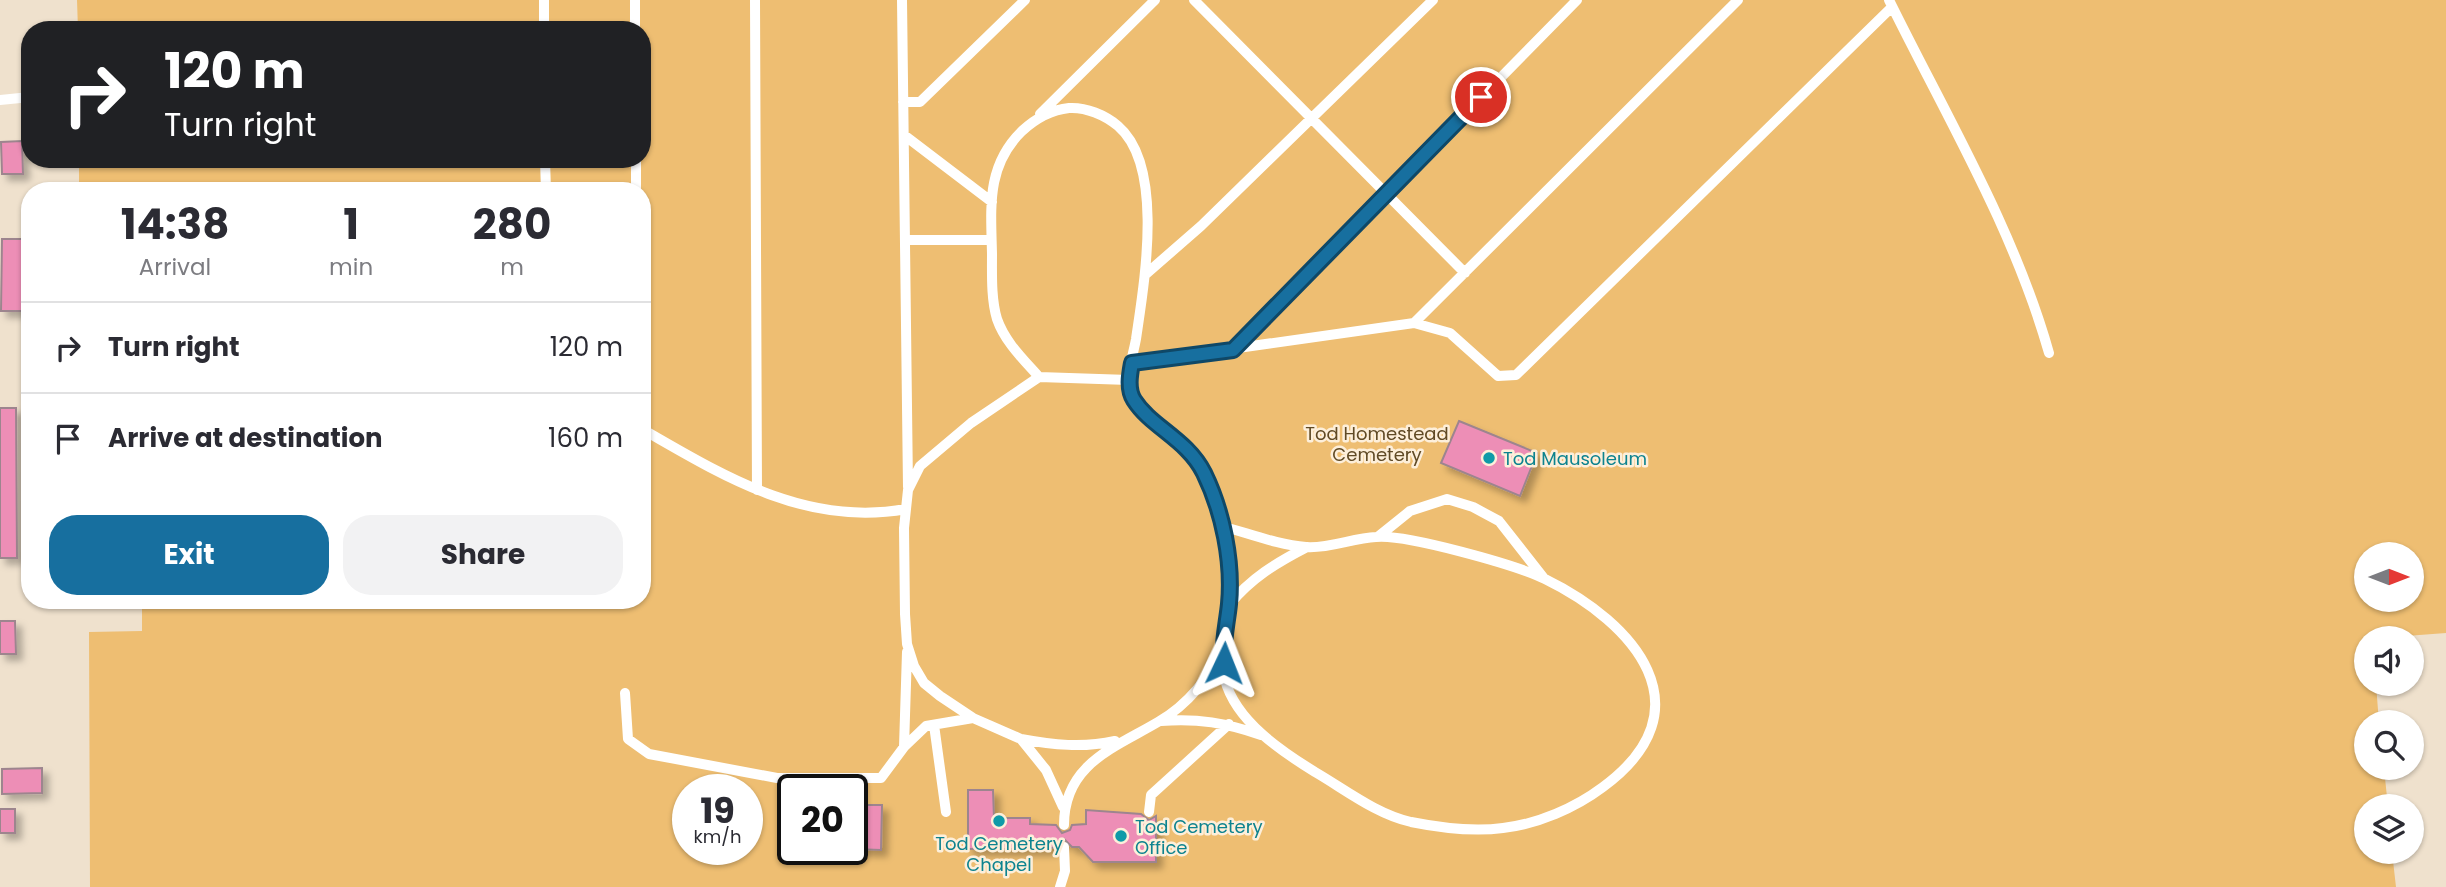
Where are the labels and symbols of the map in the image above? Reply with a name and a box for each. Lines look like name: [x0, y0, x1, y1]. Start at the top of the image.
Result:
pin: [1451, 67, 1511, 127]
park label: Tod Homestead Cemetery: [1305, 421, 1449, 467]
place label: Tod Mausoleum: [1503, 446, 1647, 471]
marker: Tod Mausoleum: [1481, 450, 1497, 466]
north arrow: [2354, 542, 2424, 612]
position arrow: [1187, 626, 1261, 700]
speed limit sign: 20: [777, 774, 868, 865]
marker: Tod Cemetery Chapel: [991, 813, 1007, 829]
place label: Tod Cemetery Office: [1135, 814, 1263, 860]
marker: Tod Cemetery Office: [1113, 828, 1129, 844]
place label: Tod Cemetery Chapel: [935, 831, 1063, 877]

